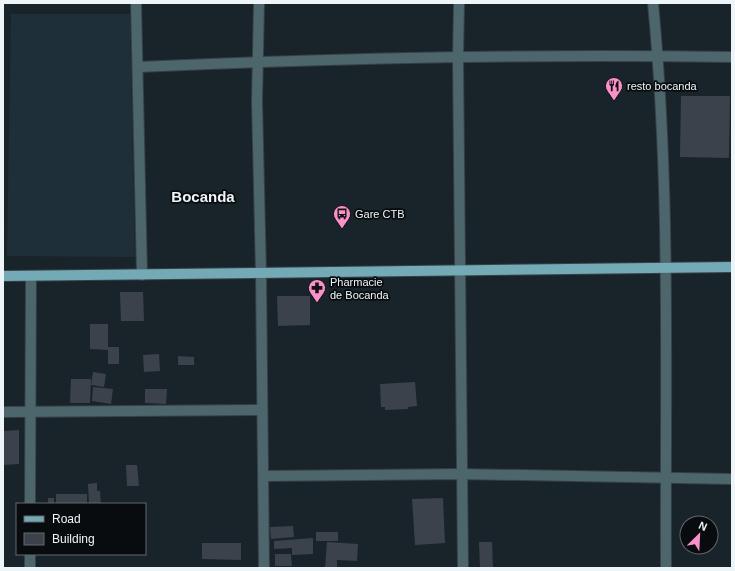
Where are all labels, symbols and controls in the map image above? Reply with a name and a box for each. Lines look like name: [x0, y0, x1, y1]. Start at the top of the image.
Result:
restaurant icon: resto bocanda: [604, 76, 624, 101]
place label: resto bocanda: [627, 80, 698, 92]
district label: Bocanda: [171, 188, 235, 205]
bus stop icon: Gare CTB: [332, 204, 352, 229]
place label: Gare CTB: [355, 208, 405, 220]
place label: Pharmacie de Bocanda: [330, 276, 390, 301]
pharmacy icon: Pharmacie de Bocanda: [307, 278, 327, 303]
legend: [16, 503, 146, 555]
text: Road: [52, 512, 81, 526]
north arrow: [679, 515, 719, 555]
text: N: [697, 519, 709, 533]
text: Building: [52, 532, 95, 546]

